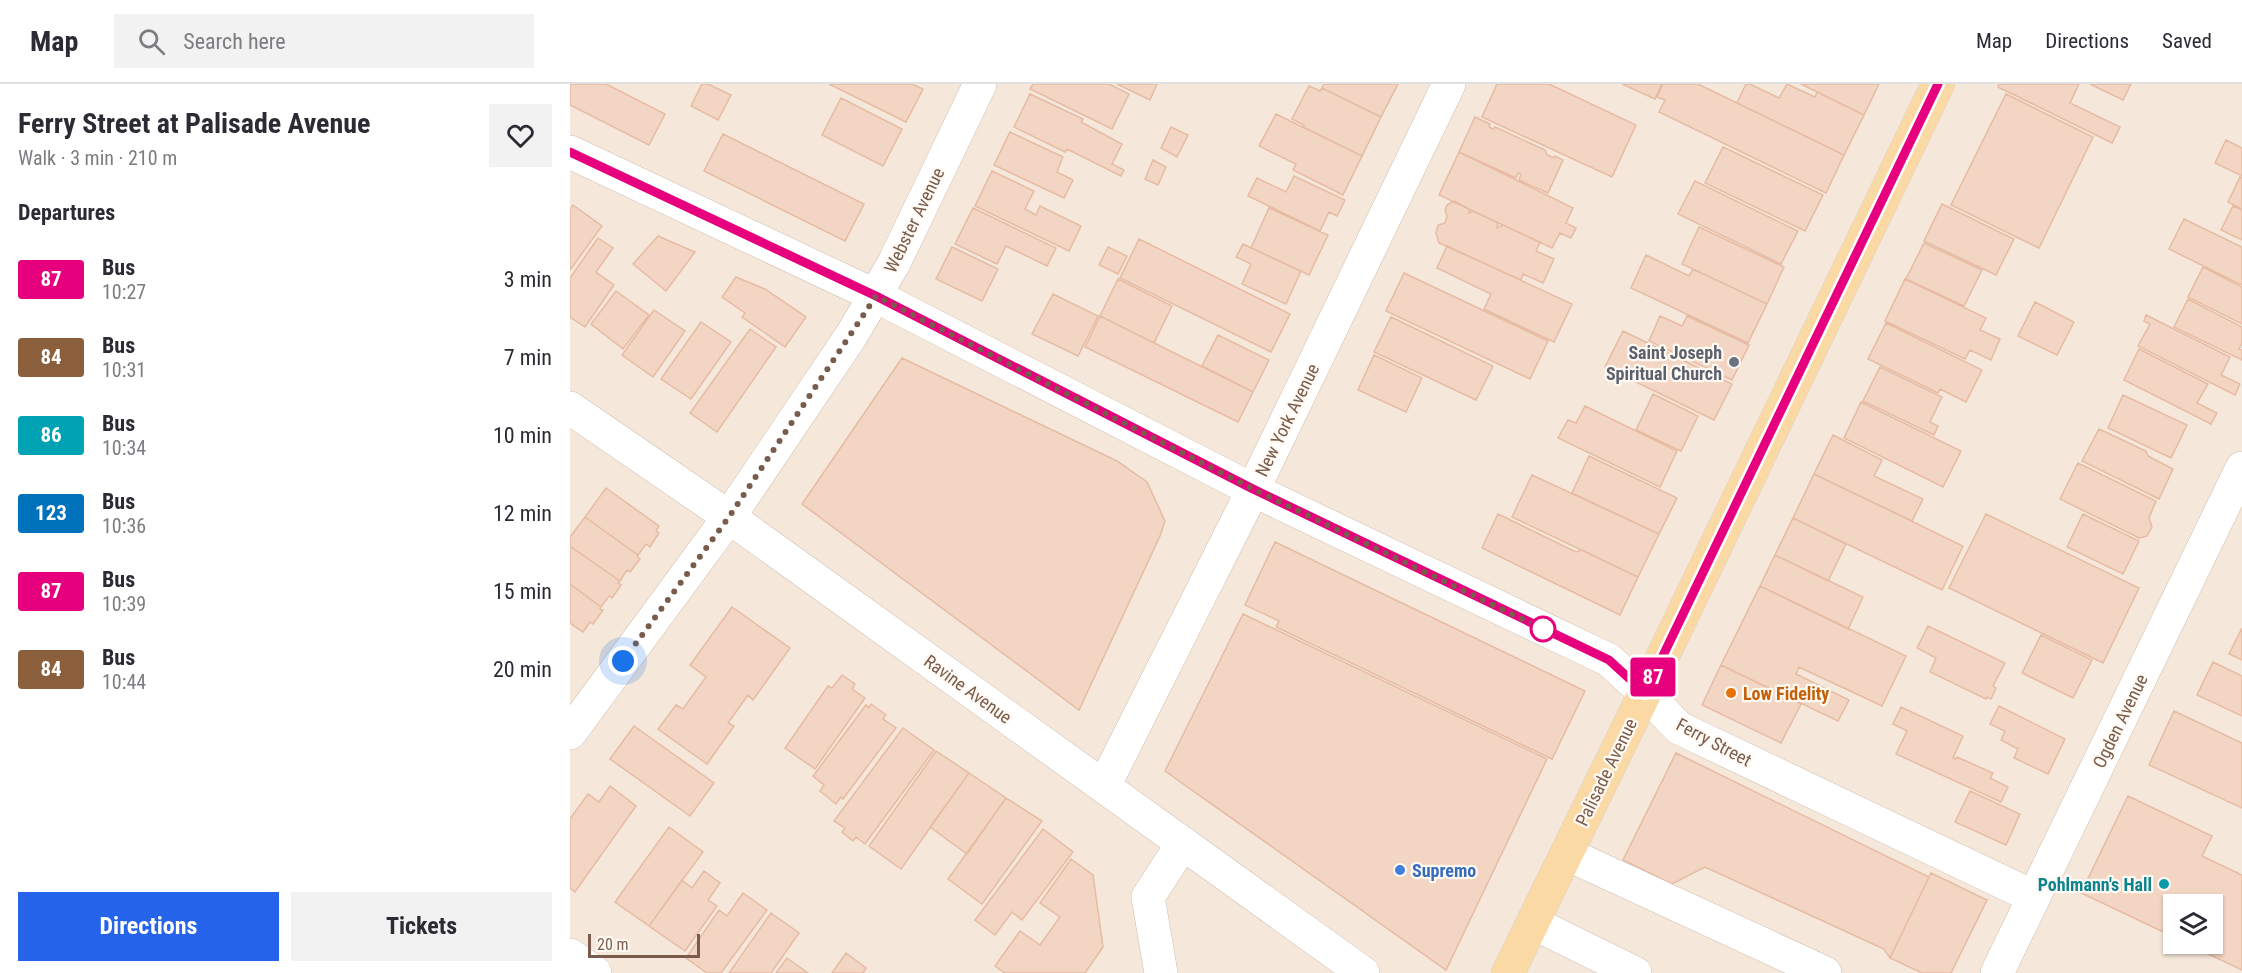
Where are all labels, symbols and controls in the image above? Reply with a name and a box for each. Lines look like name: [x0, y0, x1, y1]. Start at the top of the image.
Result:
search box: [114, 14, 534, 68]
text: Map: [30, 25, 78, 58]
icon: search: [135, 25, 168, 58]
text: Search here: [183, 29, 286, 54]
text: Map: [1976, 29, 2012, 53]
text: Directions: [2045, 29, 2129, 53]
text: Saved: [2162, 29, 2212, 53]
button: heart: [489, 104, 552, 167]
text: Ferry Street at Palisade Avenue: [18, 107, 370, 140]
text: Walk · 3 min · 210 m: [18, 146, 177, 170]
street label: Webster Avenue: [880, 164, 948, 276]
text: Departures: [18, 200, 115, 225]
text: Bus: [102, 255, 135, 280]
text: 87: [40, 267, 62, 291]
text: 3 min: [504, 267, 552, 292]
text: 10:27: [102, 280, 146, 304]
text: Bus: [102, 333, 135, 358]
place label: Saint Joseph Spiritual Church: [1606, 342, 1722, 384]
text: 84: [40, 345, 62, 369]
text: 7 min: [504, 345, 552, 370]
marker: Saint Joseph Spiritual Church: [1727, 355, 1741, 369]
text: 10:31: [102, 358, 146, 382]
street label: New York Avenue: [1251, 360, 1323, 480]
text: Bus: [102, 411, 135, 436]
text: 86: [40, 423, 62, 447]
text: 10 min: [493, 423, 552, 448]
text: 10:34: [102, 436, 146, 460]
text: Bus: [102, 489, 135, 514]
text: 123: [35, 501, 67, 525]
text: 12 min: [493, 501, 552, 526]
text: 10:36: [102, 514, 146, 538]
text: Bus: [102, 567, 135, 592]
text: 87: [40, 579, 62, 603]
text: 15 min: [493, 579, 552, 604]
text: 10:39: [102, 592, 146, 616]
unlabelled marker: [1530, 616, 1556, 642]
text: Bus: [102, 645, 135, 670]
your location: [608, 646, 638, 676]
street label: Ravine Avenue: [920, 650, 1016, 728]
text: 84: [40, 657, 62, 681]
text: 20 min: [493, 657, 552, 682]
line badge: 87: [1626, 658, 1680, 696]
text: 87: [1642, 665, 1664, 689]
text: 10:44: [102, 670, 146, 694]
street label: Ogden Avenue: [2088, 671, 2152, 771]
place label: Low Fidelity: [1743, 683, 1829, 704]
marker: Low Fidelity: [1724, 686, 1738, 700]
street label: Ferry Street: [1673, 714, 1755, 770]
street label: Palisade Avenue: [1571, 715, 1641, 829]
place label: Supremo: [1412, 860, 1476, 881]
marker: Supremo: [1393, 863, 1407, 877]
place label: Pohlmann's Hall: [2038, 874, 2152, 895]
marker: Pohlmann's Hall: [2157, 877, 2171, 891]
button: Directions: [18, 892, 279, 961]
button: Tickets: [291, 892, 552, 961]
map controls: [2163, 894, 2223, 954]
button: layers: [2163, 894, 2223, 954]
scale bar: [588, 931, 700, 958]
text: 20 m: [597, 935, 629, 954]

